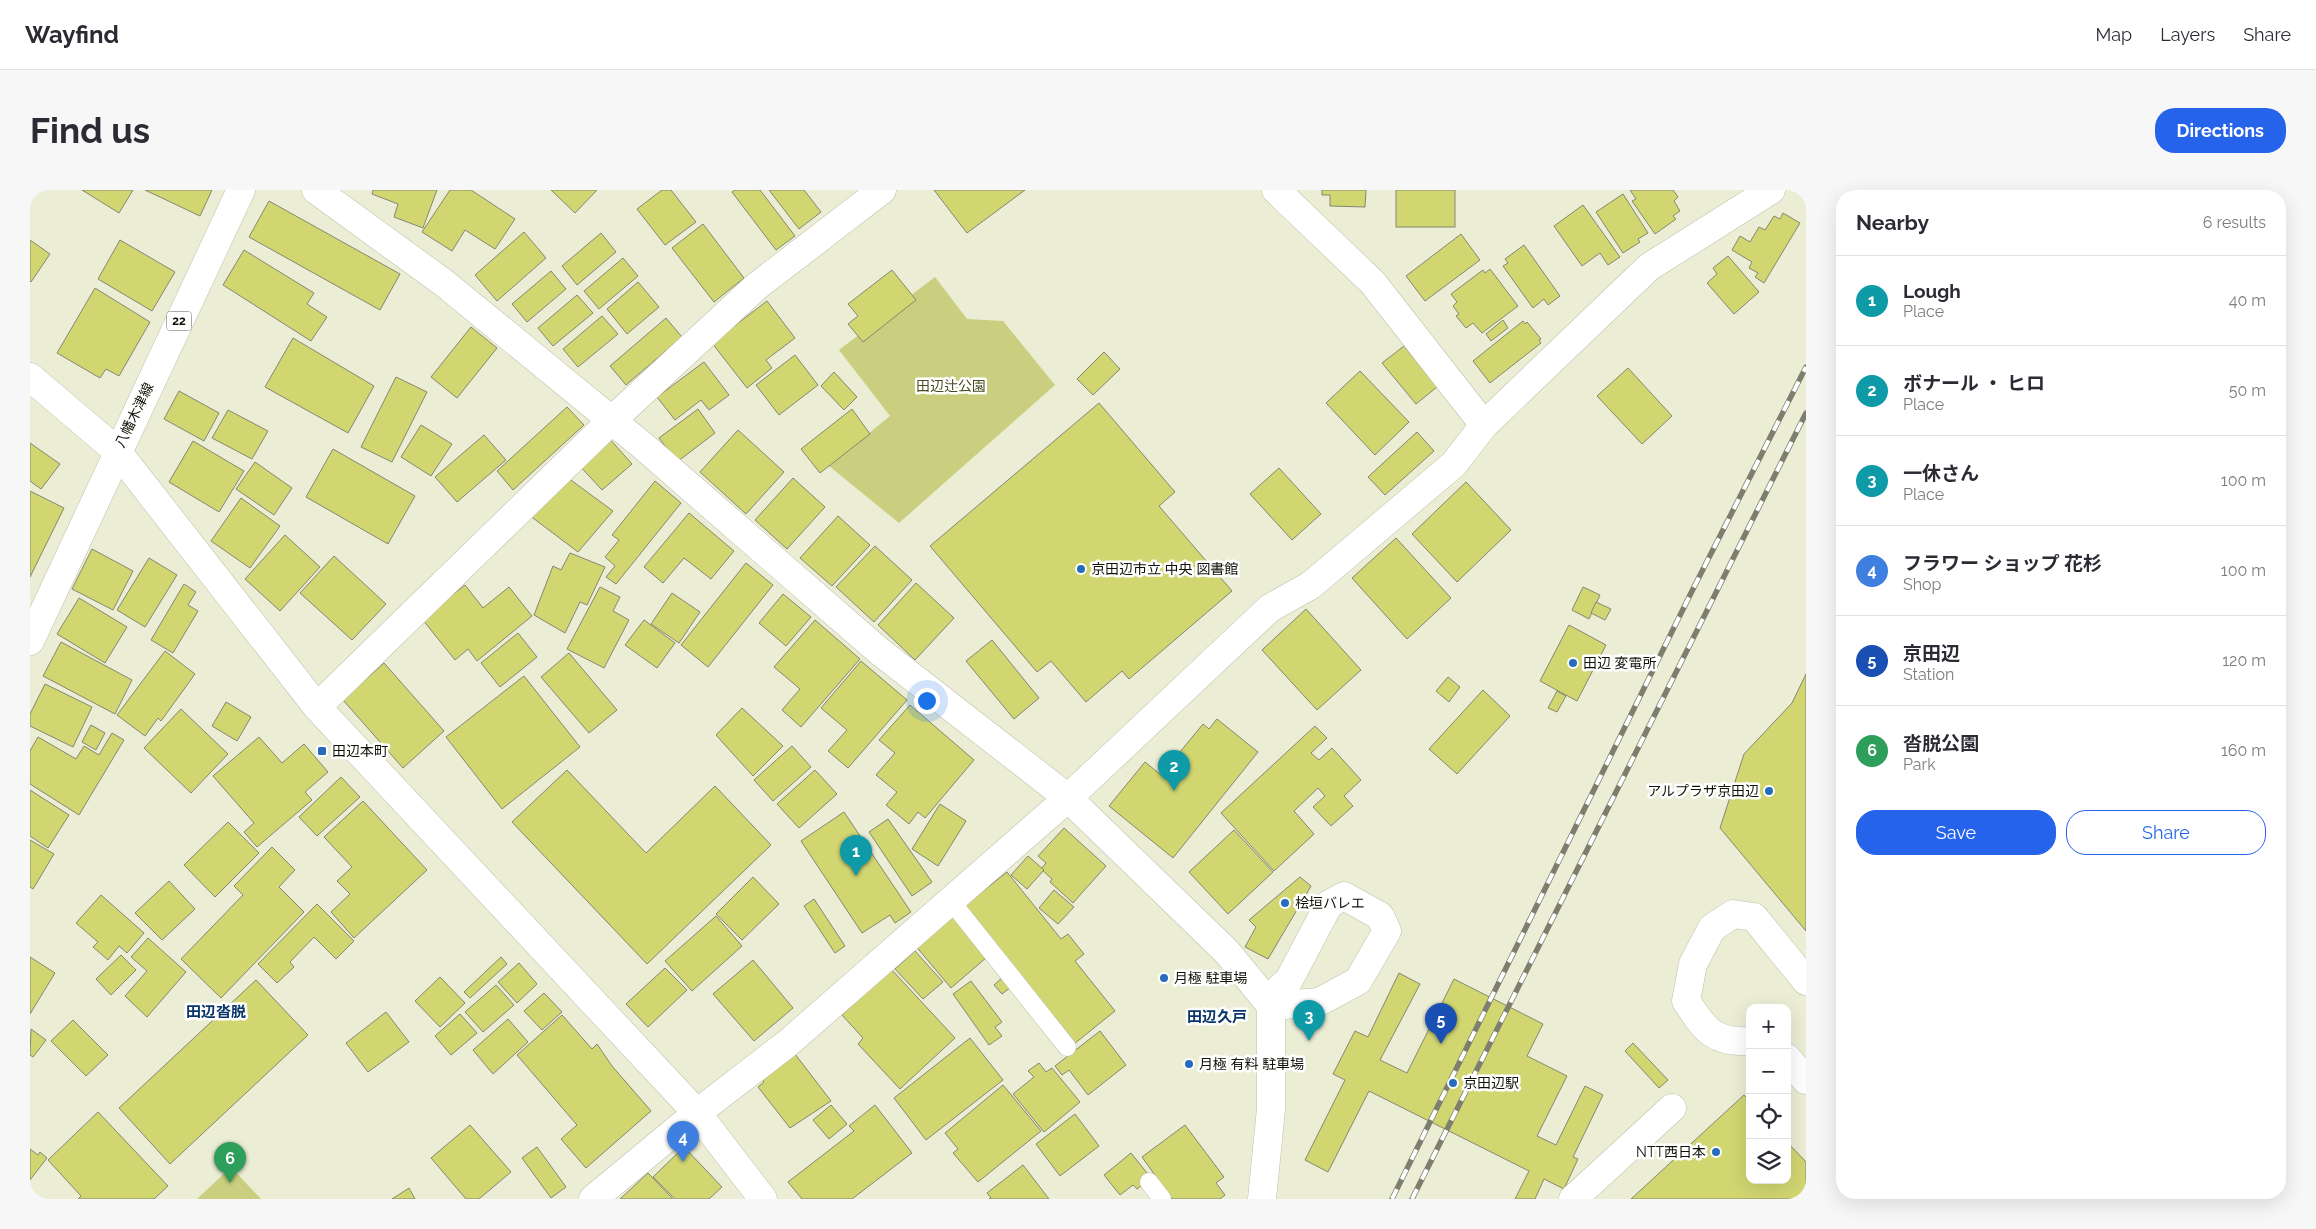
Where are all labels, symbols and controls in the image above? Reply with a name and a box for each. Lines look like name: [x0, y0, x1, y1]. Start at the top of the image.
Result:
text: Wayfind: [25, 20, 119, 49]
text: Map: [2096, 24, 2132, 45]
text: Layers: [2160, 24, 2215, 45]
text: Share: [2243, 24, 2291, 45]
button: Directions: [2155, 108, 2286, 153]
text: Find us: [30, 110, 150, 151]
text: Nearby: [1856, 210, 1929, 235]
text: 6 results: [2203, 213, 2266, 232]
text: Lough: [1903, 280, 1961, 302]
text: 1: [1868, 291, 1876, 310]
text: 40 m: [2229, 291, 2266, 310]
text: Place: [1903, 302, 1944, 321]
road number: 22: [166, 312, 192, 330]
text: ボナール ・ ヒロ: [1903, 372, 2045, 394]
park label: 田辺辻公園: [916, 378, 986, 394]
street label: 八幡木津線: [111, 380, 157, 450]
text: 2: [1867, 381, 1877, 400]
text: 50 m: [2229, 381, 2266, 400]
text: Place: [1903, 395, 1944, 414]
text: 一休さん: [1903, 462, 1979, 484]
text: 3: [1868, 471, 1876, 490]
text: 100 m: [2221, 471, 2266, 490]
text: Place: [1903, 485, 1944, 504]
text: フラワー ショップ 花杉: [1903, 552, 2102, 574]
place label: 京田辺市立 中央 図書館: [1091, 561, 1238, 577]
text: 4: [1867, 561, 1877, 580]
text: 100 m: [2221, 561, 2266, 580]
marker: 京田辺市立 中央 図書館: [1075, 563, 1087, 575]
text: Shop: [1903, 575, 1941, 594]
text: 京田辺: [1903, 642, 1960, 664]
text: 5: [1868, 651, 1876, 670]
text: 120 m: [2222, 651, 2266, 670]
place label: 田辺 変電所: [1583, 655, 1657, 671]
marker: 田辺 変電所: [1567, 657, 1579, 669]
text: Station: [1903, 665, 1954, 684]
your location: [914, 688, 940, 714]
text: 沓脱公園: [1903, 732, 1979, 754]
text: 6: [1867, 741, 1877, 760]
text: 160 m: [2221, 741, 2266, 760]
place label: 田辺本町: [332, 743, 388, 759]
marker: 田辺本町: [316, 745, 328, 757]
pin: 2: [1158, 750, 1190, 791]
text: Park: [1903, 755, 1936, 774]
place label: アルプラザ京田辺: [1647, 783, 1759, 799]
marker: アルプラザ京田辺: [1763, 785, 1775, 797]
button: Save: [1856, 810, 2056, 855]
button: Share: [2066, 810, 2266, 855]
pin: 1: [840, 835, 872, 876]
place label: 桧垣バレエ: [1295, 895, 1365, 911]
marker: 桧垣バレエ: [1279, 897, 1291, 909]
place label: 月極 駐車場: [1174, 970, 1248, 986]
marker: 月極 駐車場: [1158, 972, 1170, 984]
pin: 3: [1293, 1000, 1325, 1041]
district label: 田辺沓脱: [186, 1003, 246, 1021]
pin: 5: [1425, 1003, 1457, 1044]
map controls: [1746, 1004, 1791, 1184]
button: +: [1746, 1004, 1791, 1049]
district label: 田辺久戸: [1187, 1008, 1247, 1026]
button: −: [1746, 1049, 1791, 1094]
place label: 月極 有料 駐車場: [1199, 1056, 1304, 1072]
marker: 月極 有料 駐車場: [1183, 1058, 1195, 1070]
place label: 京田辺駅: [1463, 1075, 1519, 1091]
marker: 京田辺駅: [1447, 1077, 1459, 1089]
button: locate: [1746, 1094, 1791, 1139]
pin: 4: [667, 1121, 699, 1162]
button: layers: [1746, 1139, 1791, 1184]
pin: 6: [214, 1142, 246, 1183]
place label: NTT西日本: [1636, 1144, 1706, 1160]
marker: NTT西日本: [1710, 1146, 1722, 1158]

